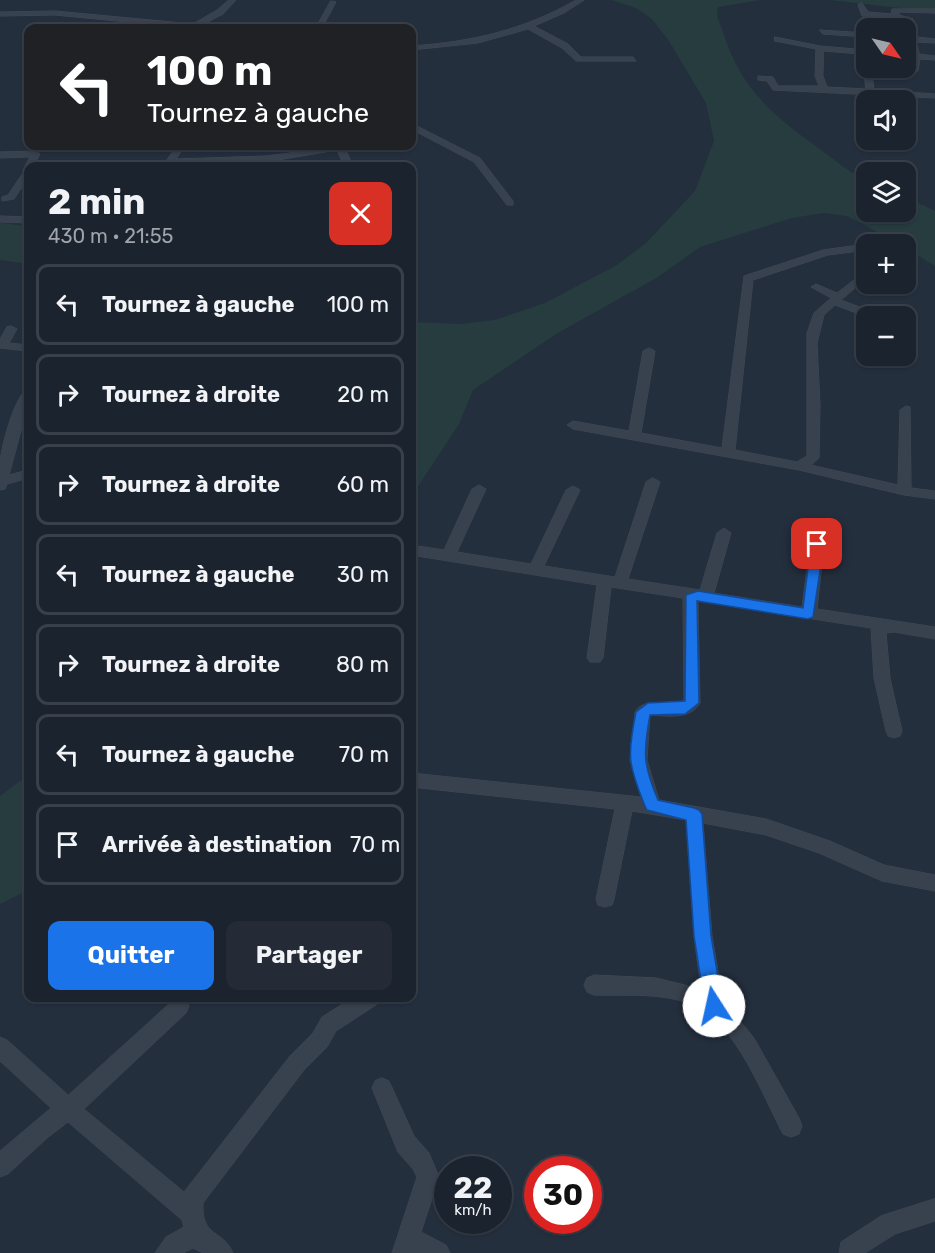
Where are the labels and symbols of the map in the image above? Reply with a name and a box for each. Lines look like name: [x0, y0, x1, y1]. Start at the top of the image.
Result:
north arrow: [856, 18, 916, 78]
pin: [791, 518, 842, 569]
position arrow: [682, 974, 746, 1038]
speed limit sign: 30: [524, 1156, 602, 1234]

